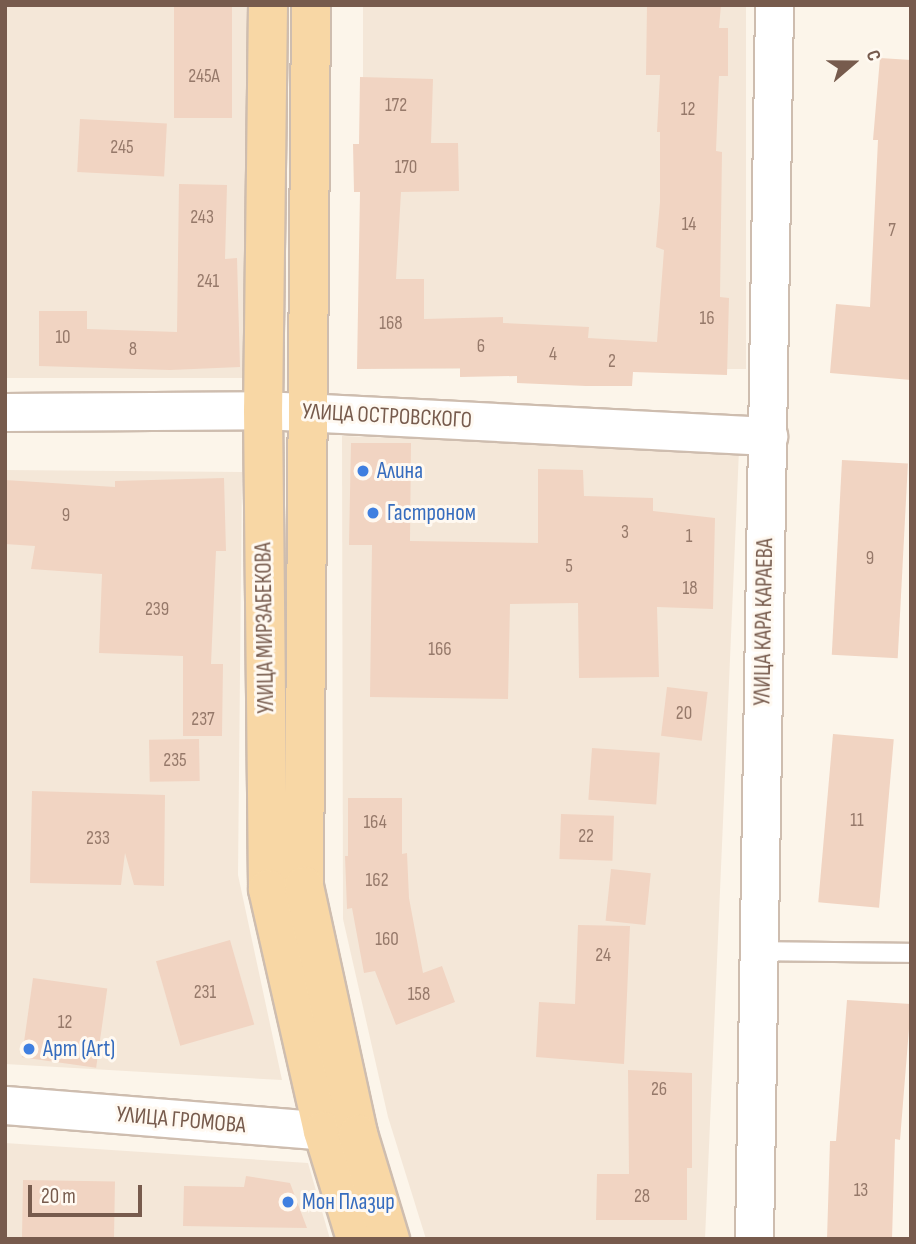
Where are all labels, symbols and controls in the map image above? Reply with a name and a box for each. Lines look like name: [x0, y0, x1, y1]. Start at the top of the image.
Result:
north arrow: [818, 28, 888, 98]
text: С: [861, 47, 886, 64]
house number: 245А: [188, 66, 220, 88]
house number: 172: [385, 95, 407, 117]
house number: 12: [681, 99, 695, 121]
house number: 245: [110, 137, 134, 159]
house number: 170: [395, 157, 417, 179]
house number: 243: [190, 207, 214, 229]
house number: 14: [682, 214, 696, 236]
house number: 7: [888, 220, 896, 242]
house number: 241: [197, 271, 219, 293]
house number: 16: [700, 308, 714, 330]
house number: 168: [379, 313, 403, 335]
house number: 10: [55, 327, 71, 349]
house number: 6: [477, 336, 485, 358]
house number: 8: [129, 339, 137, 361]
house number: 4: [549, 344, 557, 366]
house number: 2: [608, 351, 616, 373]
street label: УЛИЦА ОСТРОВСКОГО: [301, 398, 473, 434]
place label: Алина: [377, 457, 423, 485]
marker: Алина: [355, 463, 371, 479]
place label: Гастроном: [387, 499, 476, 527]
house number: 9: [62, 505, 70, 527]
marker: Гастроном: [365, 505, 381, 521]
house number: 3: [621, 522, 629, 544]
house number: 1: [686, 526, 692, 548]
street label: УЛИЦА КАРА КАРАЕВА: [749, 538, 779, 706]
street label: УЛИЦА МИРЗАБЕКОВА: [250, 542, 280, 714]
house number: 9: [866, 548, 874, 570]
house number: 5: [565, 556, 573, 578]
house number: 18: [683, 578, 697, 600]
house number: 239: [145, 599, 169, 621]
house number: 166: [428, 639, 452, 661]
house number: 20: [676, 703, 692, 725]
house number: 237: [191, 709, 215, 731]
house number: 235: [163, 750, 187, 772]
house number: 11: [850, 810, 864, 832]
house number: 164: [363, 812, 387, 834]
house number: 22: [578, 826, 594, 848]
house number: 233: [86, 828, 110, 850]
house number: 162: [366, 870, 388, 892]
house number: 160: [375, 929, 399, 951]
house number: 24: [595, 945, 611, 967]
house number: 231: [194, 982, 216, 1004]
house number: 158: [408, 984, 430, 1006]
house number: 12: [58, 1012, 72, 1034]
place label: Арт (Art): [43, 1035, 115, 1063]
marker: Арт (Art): [21, 1041, 37, 1057]
house number: 26: [651, 1079, 667, 1101]
street label: УЛИЦА ГРОМОВА: [115, 1101, 247, 1139]
scale bar: [32, 1170, 145, 1214]
house number: 13: [854, 1180, 868, 1202]
text: 20 m: [41, 1184, 76, 1209]
house number: 28: [634, 1186, 650, 1208]
place label: Мон Плазир: [302, 1188, 395, 1216]
marker: Мон Плазир: [280, 1194, 296, 1210]

